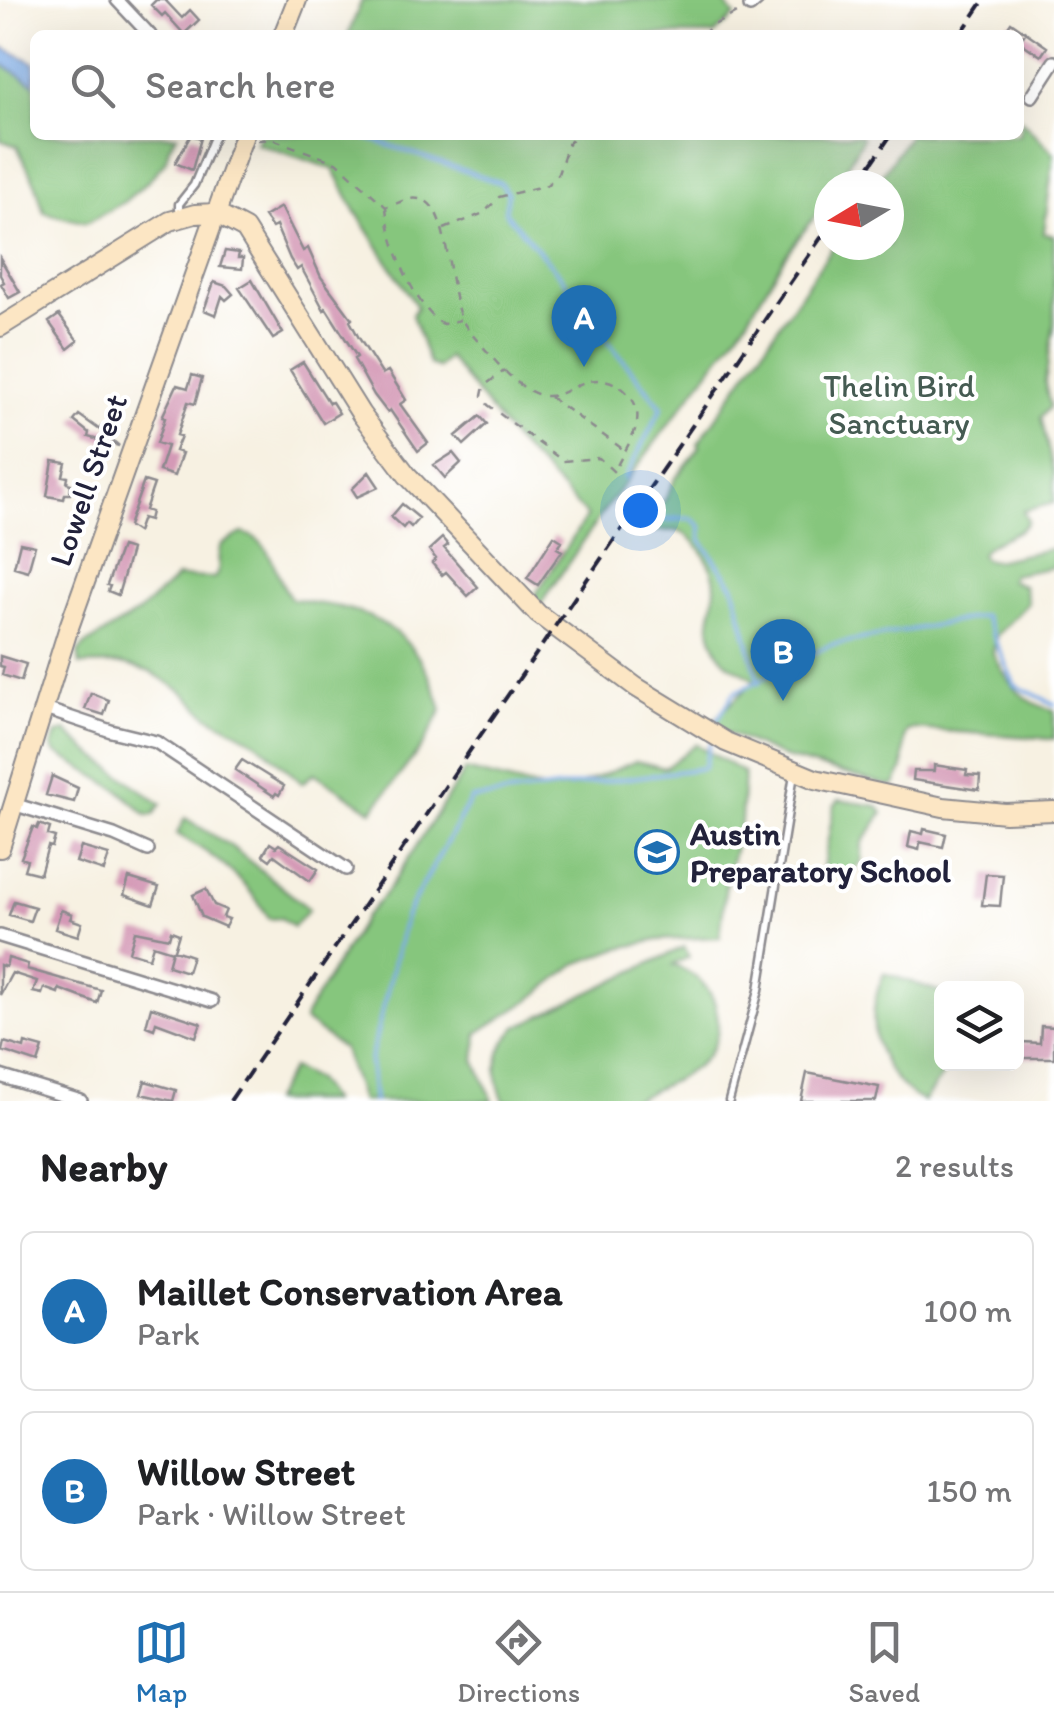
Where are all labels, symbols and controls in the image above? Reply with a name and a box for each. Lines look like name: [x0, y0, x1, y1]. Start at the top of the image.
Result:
search box: [30, 30, 1024, 140]
icon: search: [65, 58, 120, 113]
text: Search here: [145, 62, 336, 108]
north arrow: [814, 170, 904, 260]
pin: A: [552, 284, 616, 367]
park label: Thelin Bird Sanctuary: [823, 367, 975, 442]
street label: Lowell Street: [41, 389, 135, 571]
your location: [615, 485, 666, 536]
pin: B: [750, 618, 816, 701]
place label: Austin Preparatory School: [689, 815, 952, 890]
school or university icon: Austin Preparatory School: [634, 829, 680, 875]
map controls: [934, 981, 1024, 1071]
button: layers: [934, 981, 1024, 1071]
text: Nearby: [40, 1141, 167, 1192]
text: 2 results: [895, 1147, 1014, 1185]
text: Maillet Conservation Area: [137, 1269, 563, 1315]
text: A: [64, 1292, 85, 1330]
text: 100 m: [924, 1292, 1012, 1330]
text: Park: [137, 1315, 200, 1353]
text: Willow Street: [137, 1449, 355, 1495]
text: B: [64, 1472, 85, 1510]
text: 150 m: [927, 1472, 1012, 1510]
text: Park · Willow Street: [137, 1495, 406, 1533]
tab: Map: [134, 1615, 189, 1709]
tab: Directions: [457, 1615, 580, 1709]
tab: Saved: [848, 1615, 920, 1709]

